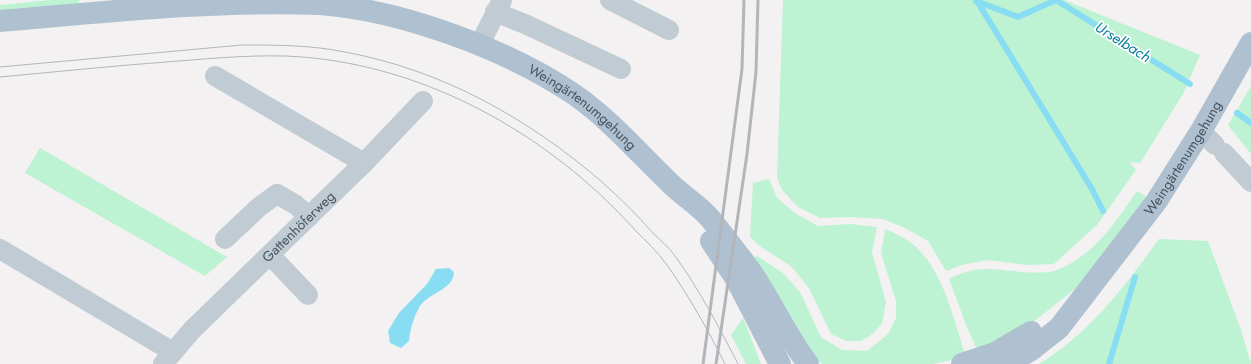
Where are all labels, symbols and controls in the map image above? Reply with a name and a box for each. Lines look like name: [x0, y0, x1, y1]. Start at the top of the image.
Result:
water label: Urselbach: [1091, 16, 1155, 68]
street label: Weingärtenumgehung: [525, 59, 641, 154]
street label: Weingärtenumgehung: [1139, 97, 1226, 220]
street label: Gattenhöferweg: [257, 186, 339, 267]

